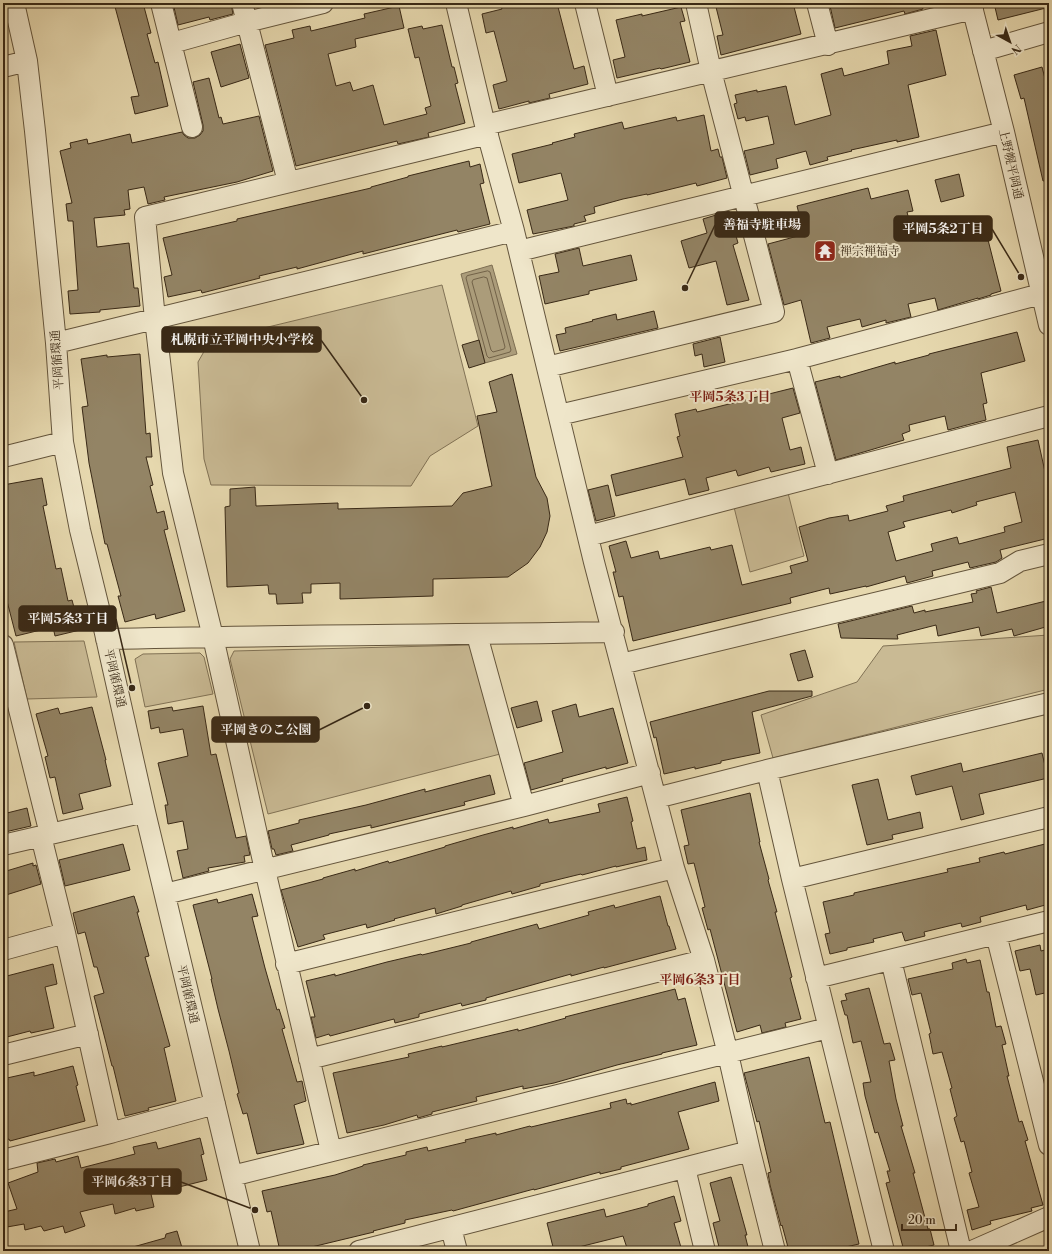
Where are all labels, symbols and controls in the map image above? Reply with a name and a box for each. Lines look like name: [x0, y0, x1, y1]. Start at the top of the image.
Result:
north arrow: [990, 22, 1030, 62]
text: N: [1008, 41, 1024, 57]
street label: 上野幌平岡通: [995, 127, 1026, 201]
callout: 善福寺駐車場: [715, 212, 809, 237]
callout: 平岡5条2丁目: [894, 216, 992, 241]
text: 善福寺駐車場: [723, 217, 801, 233]
text: 平岡5条2丁目: [902, 221, 984, 237]
temple icon: 禅宗禅福寺: [812, 238, 838, 264]
place label: 禅宗禅福寺: [840, 244, 900, 259]
callout: 札幌市立平岡中央小学校: [162, 327, 321, 352]
street label: 平岡循環通: [48, 330, 67, 390]
text: 札幌市立平岡中央小学校: [170, 332, 314, 348]
district label: 平岡5条3丁目: [690, 389, 770, 405]
callout: 平岡5条3丁目: [19, 606, 116, 631]
text: 平岡5条3丁目: [28, 611, 108, 627]
street label: 平岡循環通: [100, 647, 129, 709]
callout: 平岡きのこ公園: [212, 717, 319, 742]
text: 平岡きのこ公園: [220, 722, 312, 738]
street label: 平岡循環通: [173, 963, 202, 1025]
district label: 平岡6条3丁目: [659, 972, 741, 988]
callout: 平岡6条3丁目: [84, 1169, 181, 1194]
text: 平岡6条3丁目: [91, 1174, 173, 1190]
scale bar: [902, 1206, 956, 1232]
text: 20 m: [908, 1213, 936, 1228]

